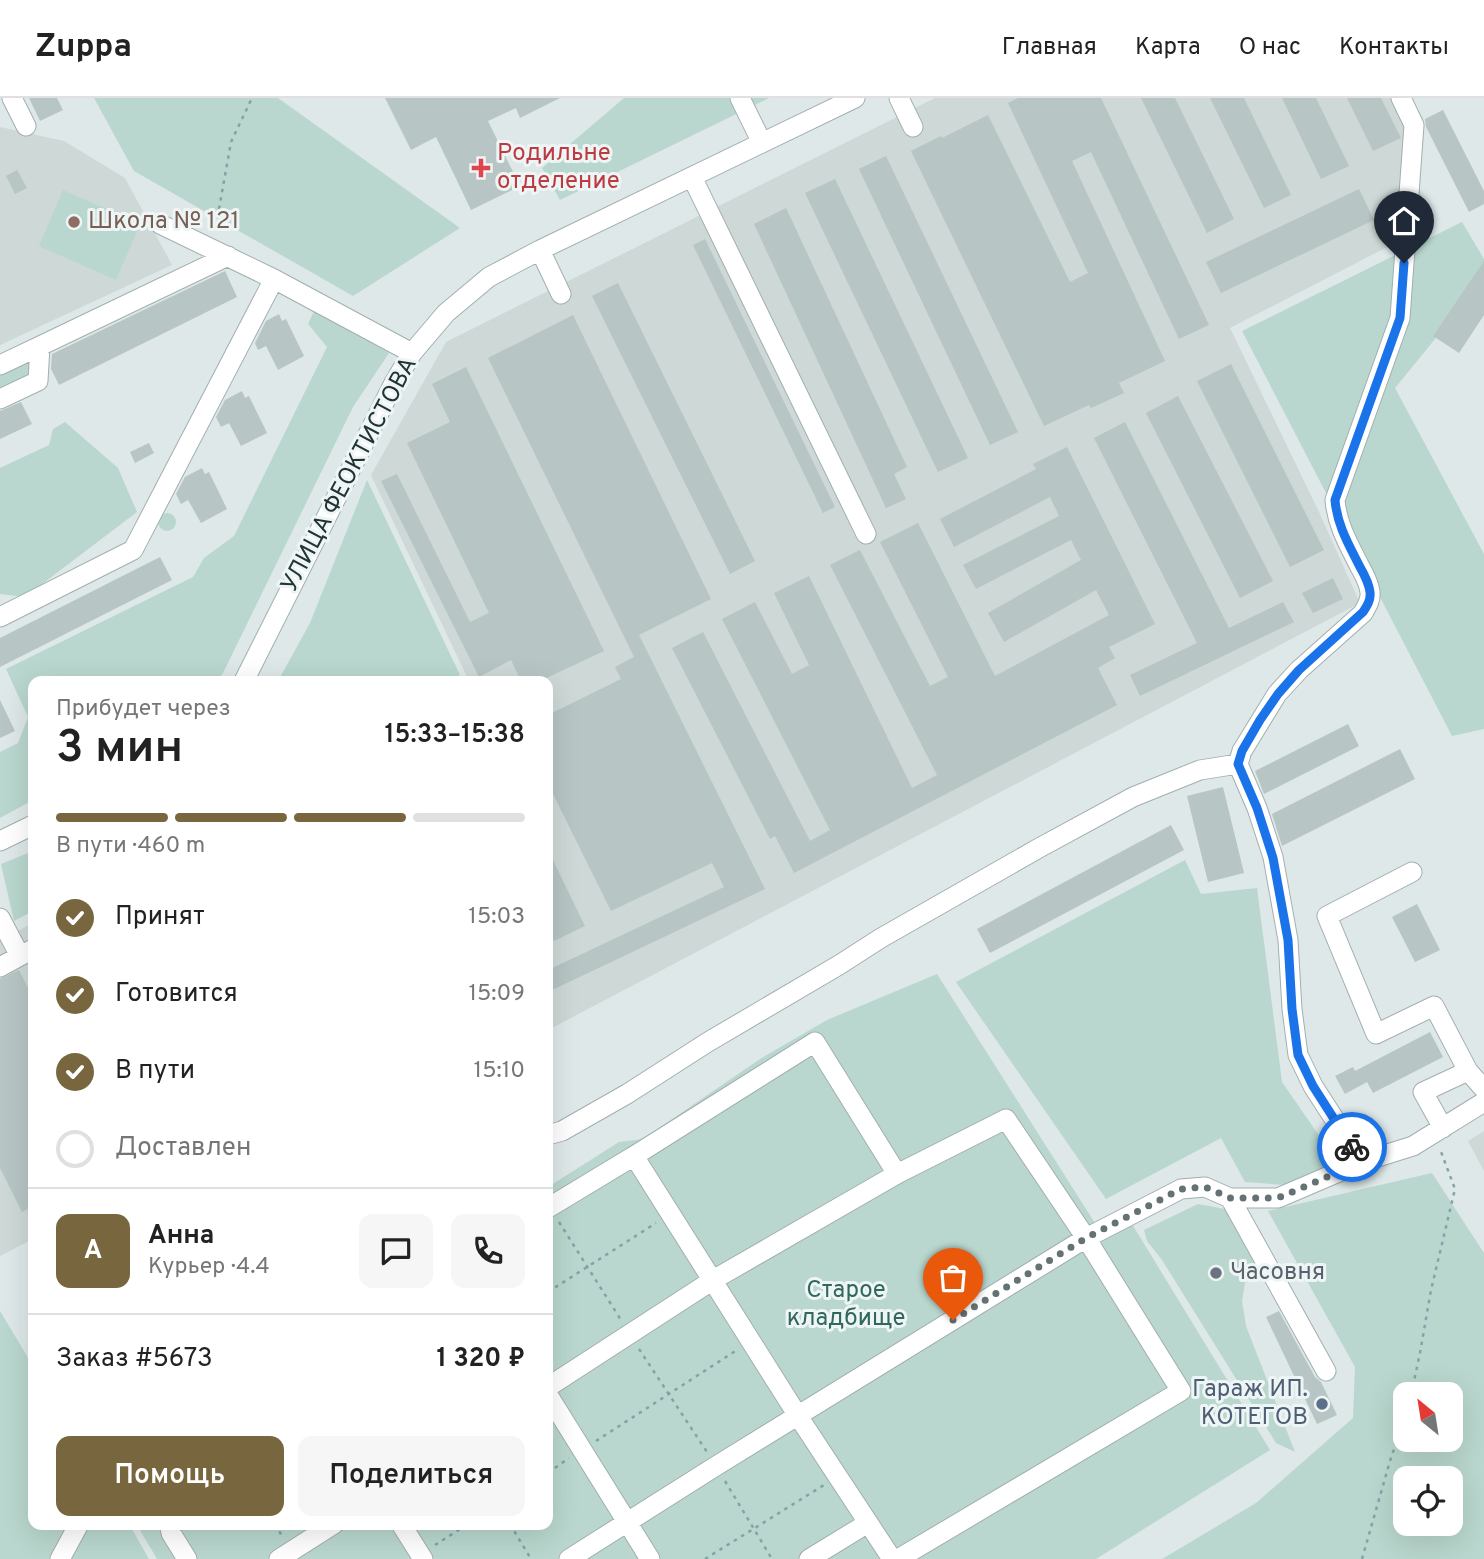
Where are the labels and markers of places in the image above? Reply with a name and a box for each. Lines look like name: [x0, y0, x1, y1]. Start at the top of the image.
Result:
place label: Родильне отделение: [497, 139, 620, 197]
marker: Родильне отделение: [471, 158, 491, 178]
pin: [1374, 191, 1434, 263]
place label: Школа № 121: [88, 207, 239, 237]
marker: Школа № 121: [66, 214, 82, 230]
pin: [923, 1248, 983, 1320]
place label: Часовня: [1230, 1258, 1325, 1288]
marker: Часовня: [1208, 1265, 1224, 1281]
place label: Гараж ИП. КОТЕГОВ: [1192, 1375, 1308, 1433]
marker: Гараж ИП. КОТЕГОВ: [1314, 1396, 1330, 1412]

